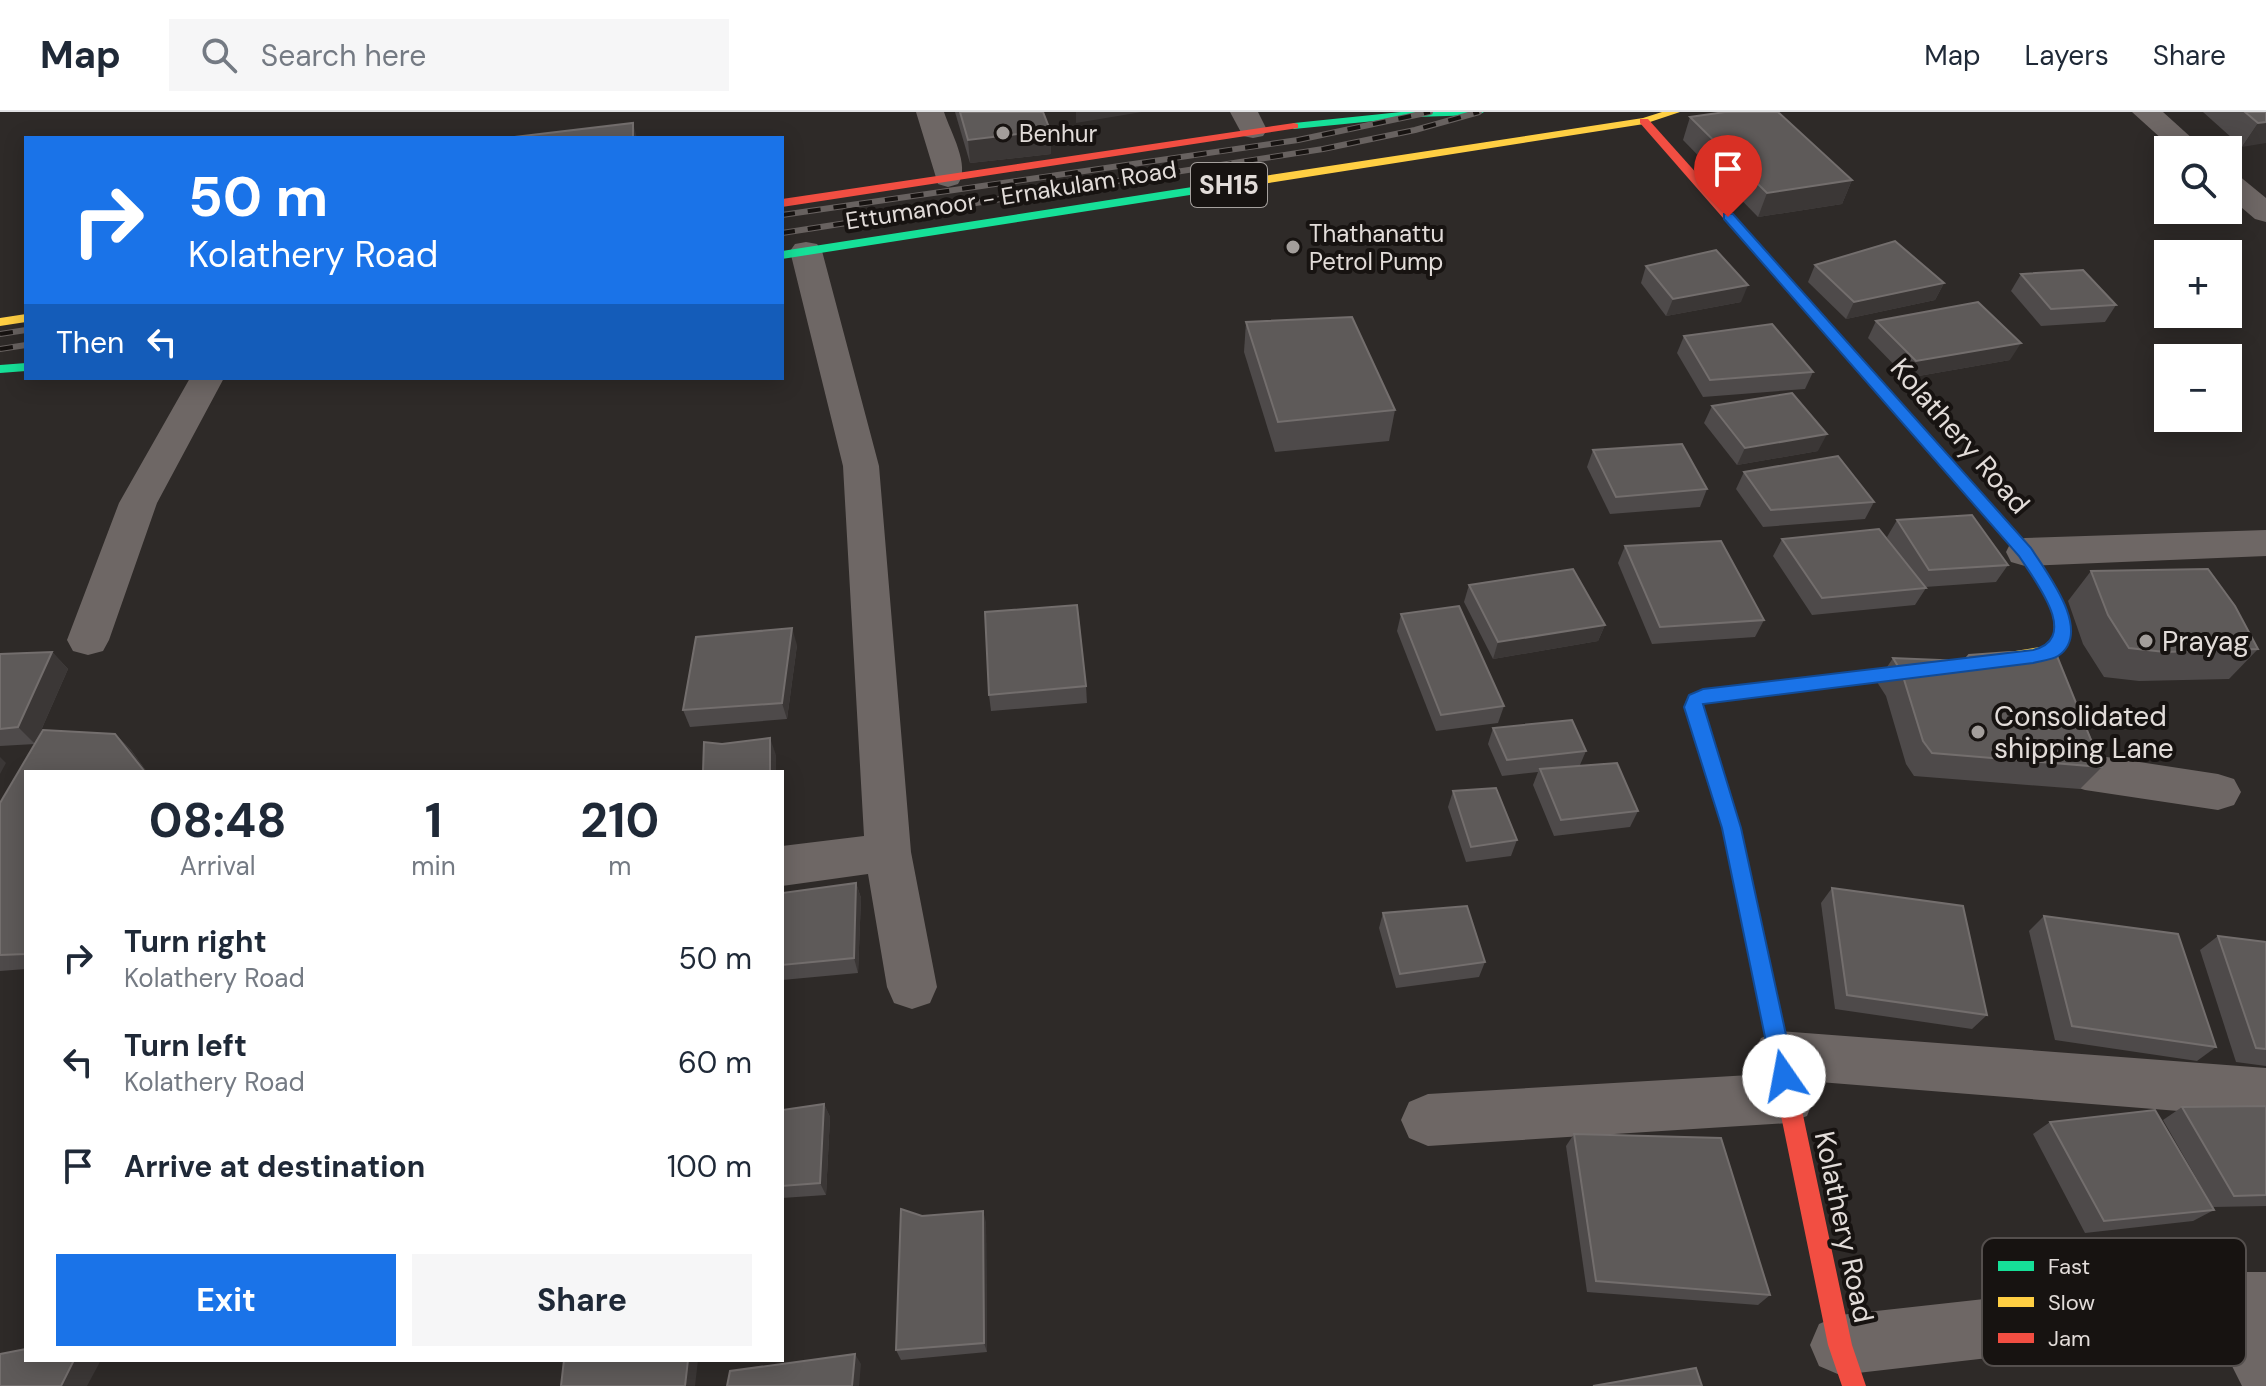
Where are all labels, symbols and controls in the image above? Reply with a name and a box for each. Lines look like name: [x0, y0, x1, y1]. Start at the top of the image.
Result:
search box: [169, 19, 729, 91]
text: Map: [40, 30, 121, 80]
icon: search: [197, 33, 241, 77]
text: Search here: [261, 36, 426, 75]
text: Map: [1924, 37, 1981, 74]
text: Layers: [2025, 37, 2109, 74]
text: Share: [2153, 37, 2226, 74]
place label: Benhur: [1019, 118, 1097, 149]
marker: Benhur: [994, 124, 1012, 142]
pin: [1694, 135, 1762, 217]
map controls: [2154, 136, 2242, 432]
button: search: [2154, 136, 2242, 224]
icon: arrive: [1706, 147, 1750, 191]
street label: Ettumanoor - Ernakulam Road: [843, 154, 1179, 236]
text: 50 m: [188, 160, 328, 233]
road number: SH15: [1191, 163, 1267, 207]
icon: right: [56, 168, 160, 272]
place label: Thathanattu Petrol Pump: [1309, 218, 1444, 277]
text: Kolathery Road: [188, 231, 438, 278]
marker: Thathanattu Petrol Pump: [1284, 238, 1302, 256]
button: +: [2154, 240, 2242, 328]
icon: left: [140, 320, 184, 364]
text: Then: [56, 323, 124, 362]
button: −: [2154, 344, 2242, 432]
street label: Kolathery Road: [1882, 350, 2038, 522]
place label: Prayag: [2162, 623, 2249, 660]
marker: Prayag: [2137, 632, 2155, 650]
place label: Consolidated shipping Lane: [1994, 698, 2174, 767]
marker: Consolidated shipping Lane: [1969, 723, 1987, 741]
text: 08:48: [149, 789, 287, 852]
text: 1: [425, 789, 442, 852]
text: 210: [580, 789, 659, 852]
text: Arrival: [180, 849, 256, 883]
text: min: [411, 849, 456, 883]
text: m: [608, 849, 631, 883]
text: Turn right: [124, 922, 267, 961]
icon: right: [56, 936, 100, 980]
text: 50 m: [678, 939, 752, 978]
text: Kolathery Road: [124, 961, 305, 995]
text: Turn left: [124, 1026, 247, 1065]
position arrow: [1742, 1034, 1826, 1118]
icon: left: [56, 1040, 100, 1084]
text: 60 m: [678, 1043, 752, 1082]
text: Kolathery Road: [124, 1065, 305, 1099]
street label: Kolathery Road: [1806, 1128, 1882, 1326]
icon: arrive: [56, 1144, 100, 1188]
text: Arrive at destination: [124, 1147, 425, 1186]
text: 100 m: [667, 1147, 752, 1186]
legend: [1982, 1238, 2246, 1366]
text: Fast: [2048, 1252, 2090, 1281]
button: Exit: [56, 1254, 396, 1346]
button: Share: [412, 1254, 752, 1346]
text: Slow: [2048, 1288, 2095, 1317]
text: Jam: [2048, 1324, 2091, 1353]

